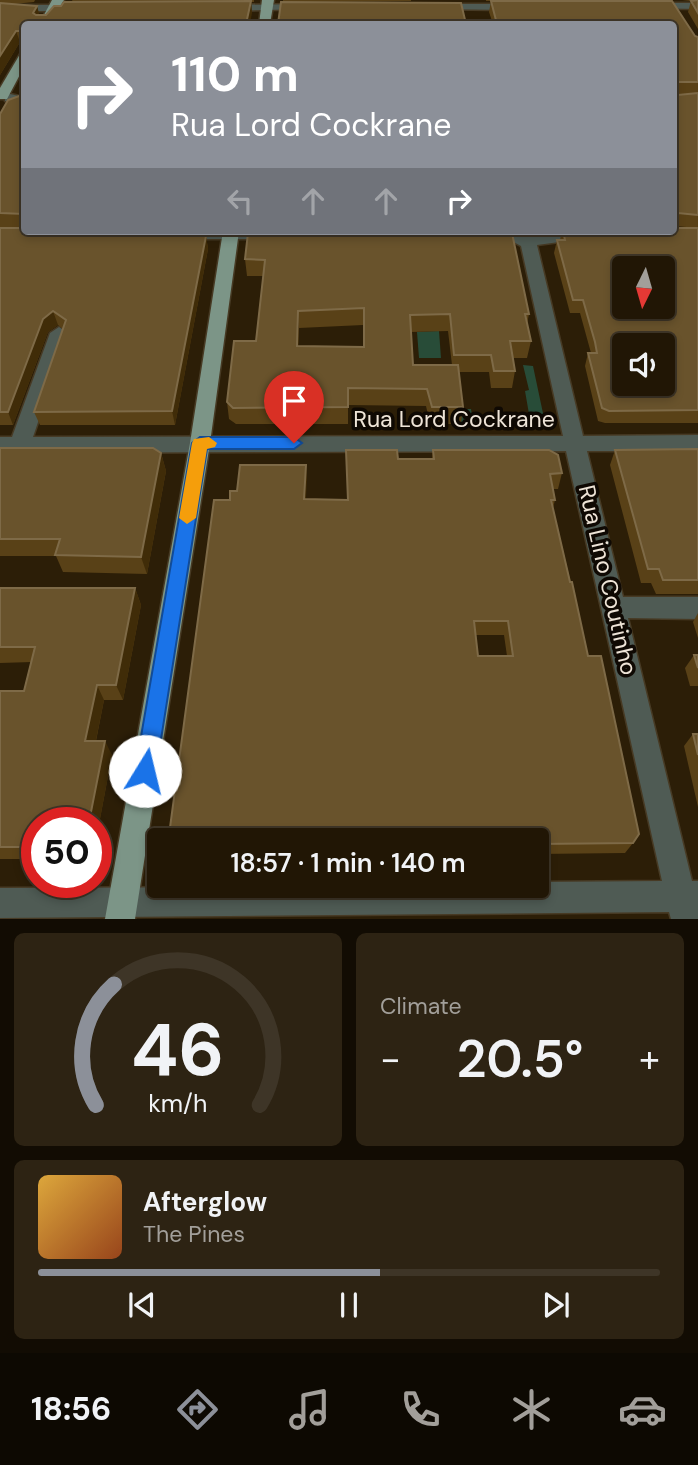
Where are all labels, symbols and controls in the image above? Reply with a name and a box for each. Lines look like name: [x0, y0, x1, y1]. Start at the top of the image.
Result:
text: 110 m: [171, 42, 299, 106]
icon: right: [56, 49, 147, 140]
text: Rua Lord Cockrane: [171, 104, 451, 146]
icon: left: [221, 182, 259, 220]
icon: ahead: [294, 182, 332, 220]
icon: ahead: [367, 182, 405, 220]
icon: right: [440, 182, 478, 220]
north arrow: [612, 256, 676, 318]
map controls: [612, 256, 675, 396]
button: sound: [612, 333, 675, 396]
pin: [264, 371, 324, 443]
icon: arrive: [275, 382, 313, 420]
street label: Rua Lord Cockrane: [353, 404, 555, 434]
street label: Rua Lino Coutinho: [572, 482, 644, 678]
position arrow: [108, 734, 182, 808]
speed limit sign: 50: [21, 807, 112, 898]
text: 18:57 · 1 min · 140 m: [230, 846, 466, 880]
text: Climate: [380, 991, 462, 1021]
text: 46: [131, 1004, 225, 1099]
text: 20.5°: [457, 1025, 583, 1093]
text: −: [380, 1034, 401, 1084]
text: +: [639, 1034, 660, 1084]
text: km/h: [148, 1087, 208, 1120]
text: Afterglow: [143, 1185, 267, 1219]
text: The Pines: [143, 1219, 245, 1249]
icon: previous: [123, 1286, 161, 1324]
icon: pause: [330, 1286, 368, 1324]
icon: next: [537, 1286, 575, 1324]
icon: directions: [173, 1385, 222, 1434]
icon: music: [285, 1385, 334, 1434]
icon: phone: [396, 1385, 445, 1434]
icon: climate: [507, 1385, 556, 1434]
icon: car: [618, 1385, 667, 1434]
text: 18:56: [31, 1388, 111, 1430]

